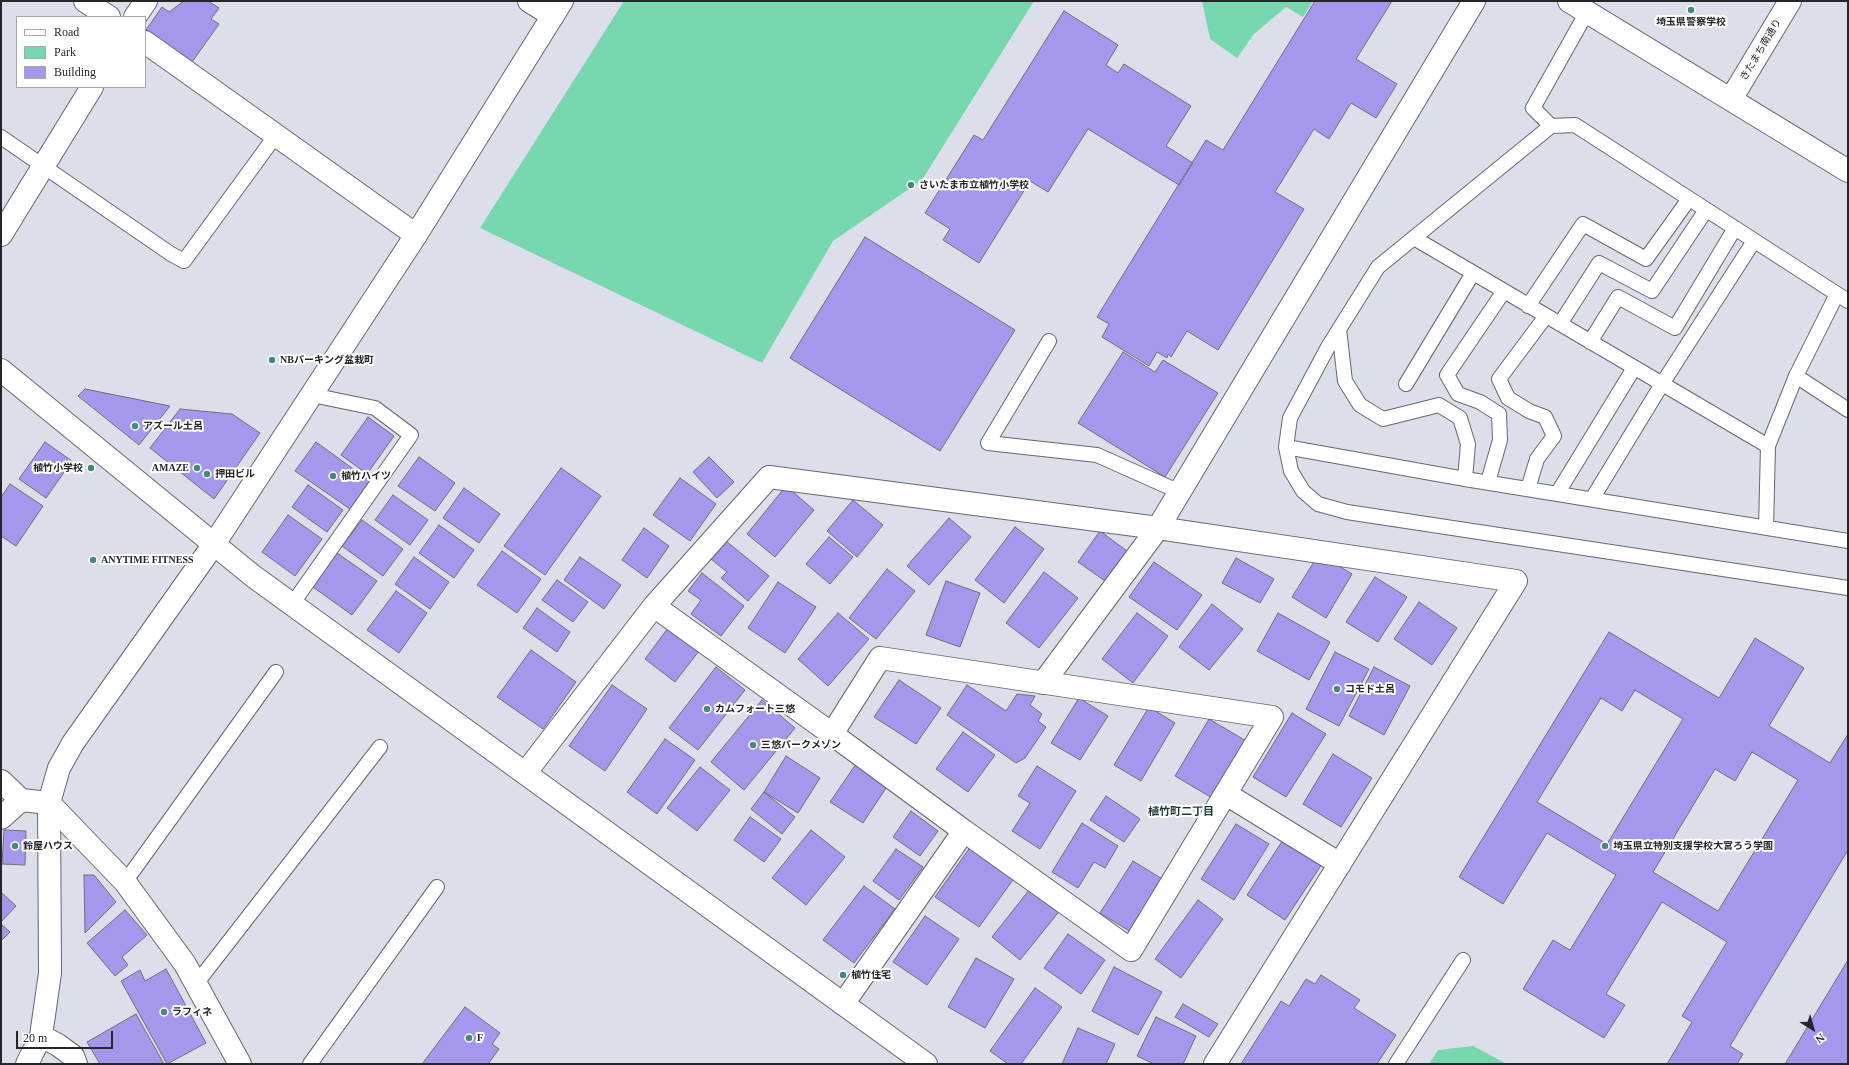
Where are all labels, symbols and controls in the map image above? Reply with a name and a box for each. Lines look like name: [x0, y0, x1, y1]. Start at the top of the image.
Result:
marker: 埼玉県警察学校: [1686, 5, 1696, 15]
legend: [16, 16, 146, 88]
place label: 埼玉県警察学校: [1656, 16, 1726, 28]
street label: きたまち南通り: [1738, 17, 1784, 83]
text: Road: [54, 25, 79, 39]
text: Park: [54, 45, 76, 59]
text: Building: [54, 65, 96, 79]
place label: さいたま市立植竹小学校: [919, 179, 1029, 191]
marker: さいたま市立植竹小学校: [906, 180, 916, 190]
place label: NBパーキング盆栽町: [280, 354, 374, 366]
marker: NBパーキング盆栽町: [267, 355, 277, 365]
place label: アズール土呂: [143, 420, 203, 432]
marker: アズール土呂: [130, 421, 140, 431]
place label: 植竹小学校: [33, 462, 83, 474]
place label: AMAZE: [152, 462, 189, 474]
marker: 植竹小学校: [86, 463, 96, 473]
marker: AMAZE: [192, 463, 202, 473]
place label: 押田ビル: [215, 468, 255, 480]
marker: 押田ビル: [202, 469, 212, 479]
place label: 植竹ハイツ: [341, 470, 391, 482]
marker: 植竹ハイツ: [328, 471, 338, 481]
place label: ANYTIME FITNESS: [101, 554, 194, 566]
marker: ANYTIME FITNESS: [88, 555, 98, 565]
place label: コモド土呂: [1345, 683, 1395, 695]
marker: コモド土呂: [1332, 684, 1342, 694]
place label: カムフォート三悠: [715, 703, 795, 715]
marker: カムフォート三悠: [702, 704, 712, 714]
place label: 三悠パークメゾン: [761, 739, 841, 751]
marker: 三悠パークメゾン: [748, 740, 758, 750]
district label: 植竹町二丁目: [1148, 805, 1214, 819]
place label: 鈴屋ハウス: [23, 840, 73, 852]
place label: 埼玉県立特別支援学校大宮ろう学園: [1613, 840, 1773, 852]
marker: 鈴屋ハウス: [10, 841, 20, 851]
marker: 埼玉県立特別支援学校大宮ろう学園: [1600, 841, 1610, 851]
place label: 植竹住宅: [851, 969, 891, 981]
marker: 植竹住宅: [838, 970, 848, 980]
place label: ラフィネ: [172, 1006, 212, 1018]
marker: ラフィネ: [159, 1007, 169, 1017]
north arrow: [1793, 1009, 1833, 1049]
scale bar: [18, 1023, 115, 1049]
text: 20 m: [23, 1031, 47, 1045]
text: N: [1813, 1031, 1827, 1046]
place label: F: [477, 1032, 483, 1044]
marker: F: [464, 1033, 474, 1043]

